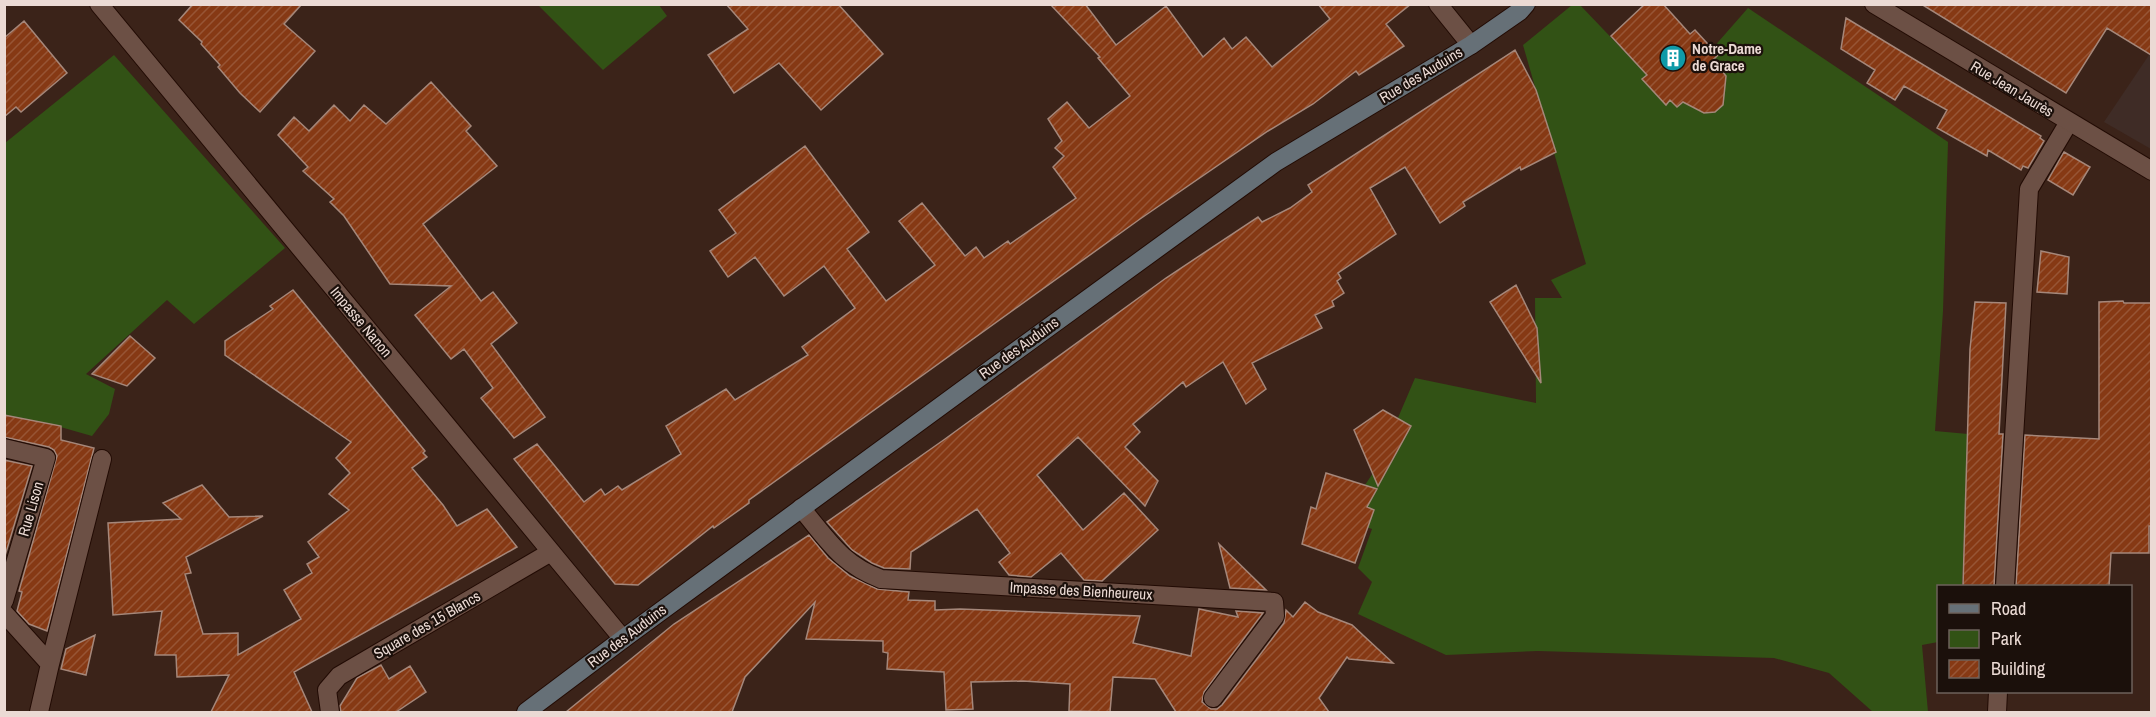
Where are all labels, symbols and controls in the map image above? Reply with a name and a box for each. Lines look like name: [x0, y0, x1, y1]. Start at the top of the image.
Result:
place label: Notre-Dame de Grace: [1692, 38, 1762, 76]
street label: Rue des Auduins: [1375, 41, 1466, 108]
building icon: Notre-Dame de Grace: [1658, 43, 1688, 73]
street label: Rue Jean Jaurès: [1967, 56, 2058, 122]
street label: Impasse Nanon: [326, 282, 397, 361]
street label: Rue des Auduins: [975, 312, 1063, 384]
street label: Rue Lison: [13, 479, 48, 539]
street label: Impasse des Bienheureux: [1009, 576, 1154, 605]
street label: Square des 15 Blancs: [369, 585, 484, 664]
legend: [1937, 585, 2132, 693]
text: Road: [1991, 596, 2026, 621]
street label: Rue des Auduins: [583, 599, 670, 672]
text: Park: [1991, 626, 2022, 651]
text: Building: [1991, 656, 2046, 681]

